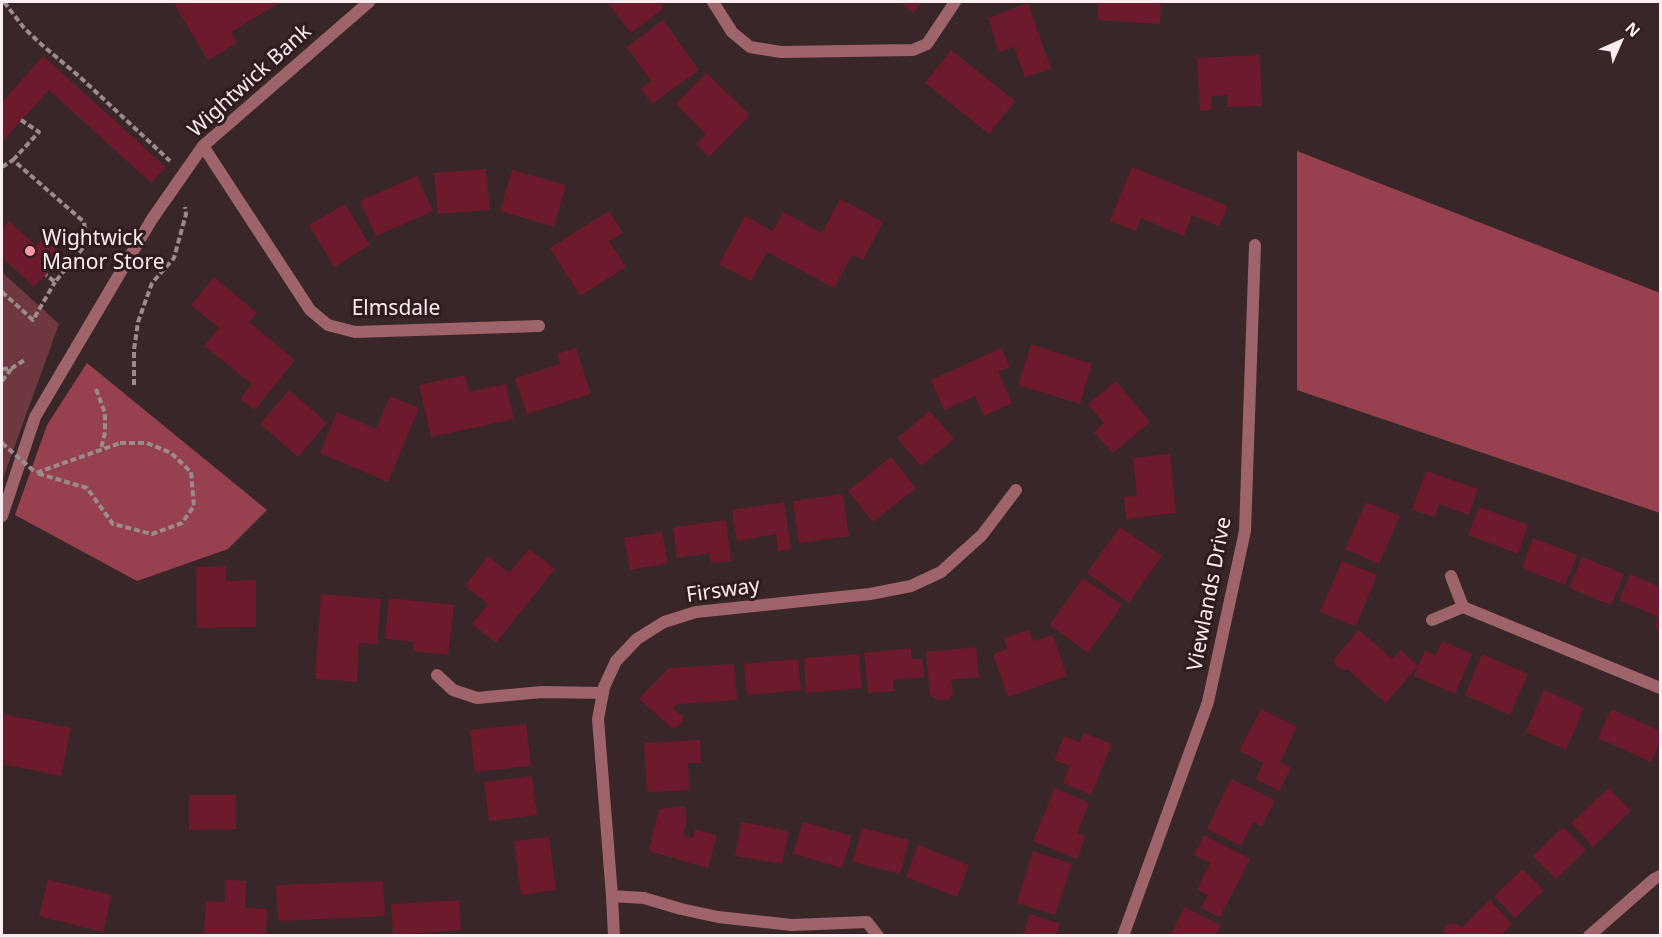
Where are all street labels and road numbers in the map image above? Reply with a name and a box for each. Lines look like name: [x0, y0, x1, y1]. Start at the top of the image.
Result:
street label: Wightwick Bank: [183, 19, 317, 143]
street label: Elmsdale: [352, 296, 440, 322]
street label: Viewlands Drive: [1183, 515, 1237, 673]
street label: Firsway: [685, 573, 761, 609]

